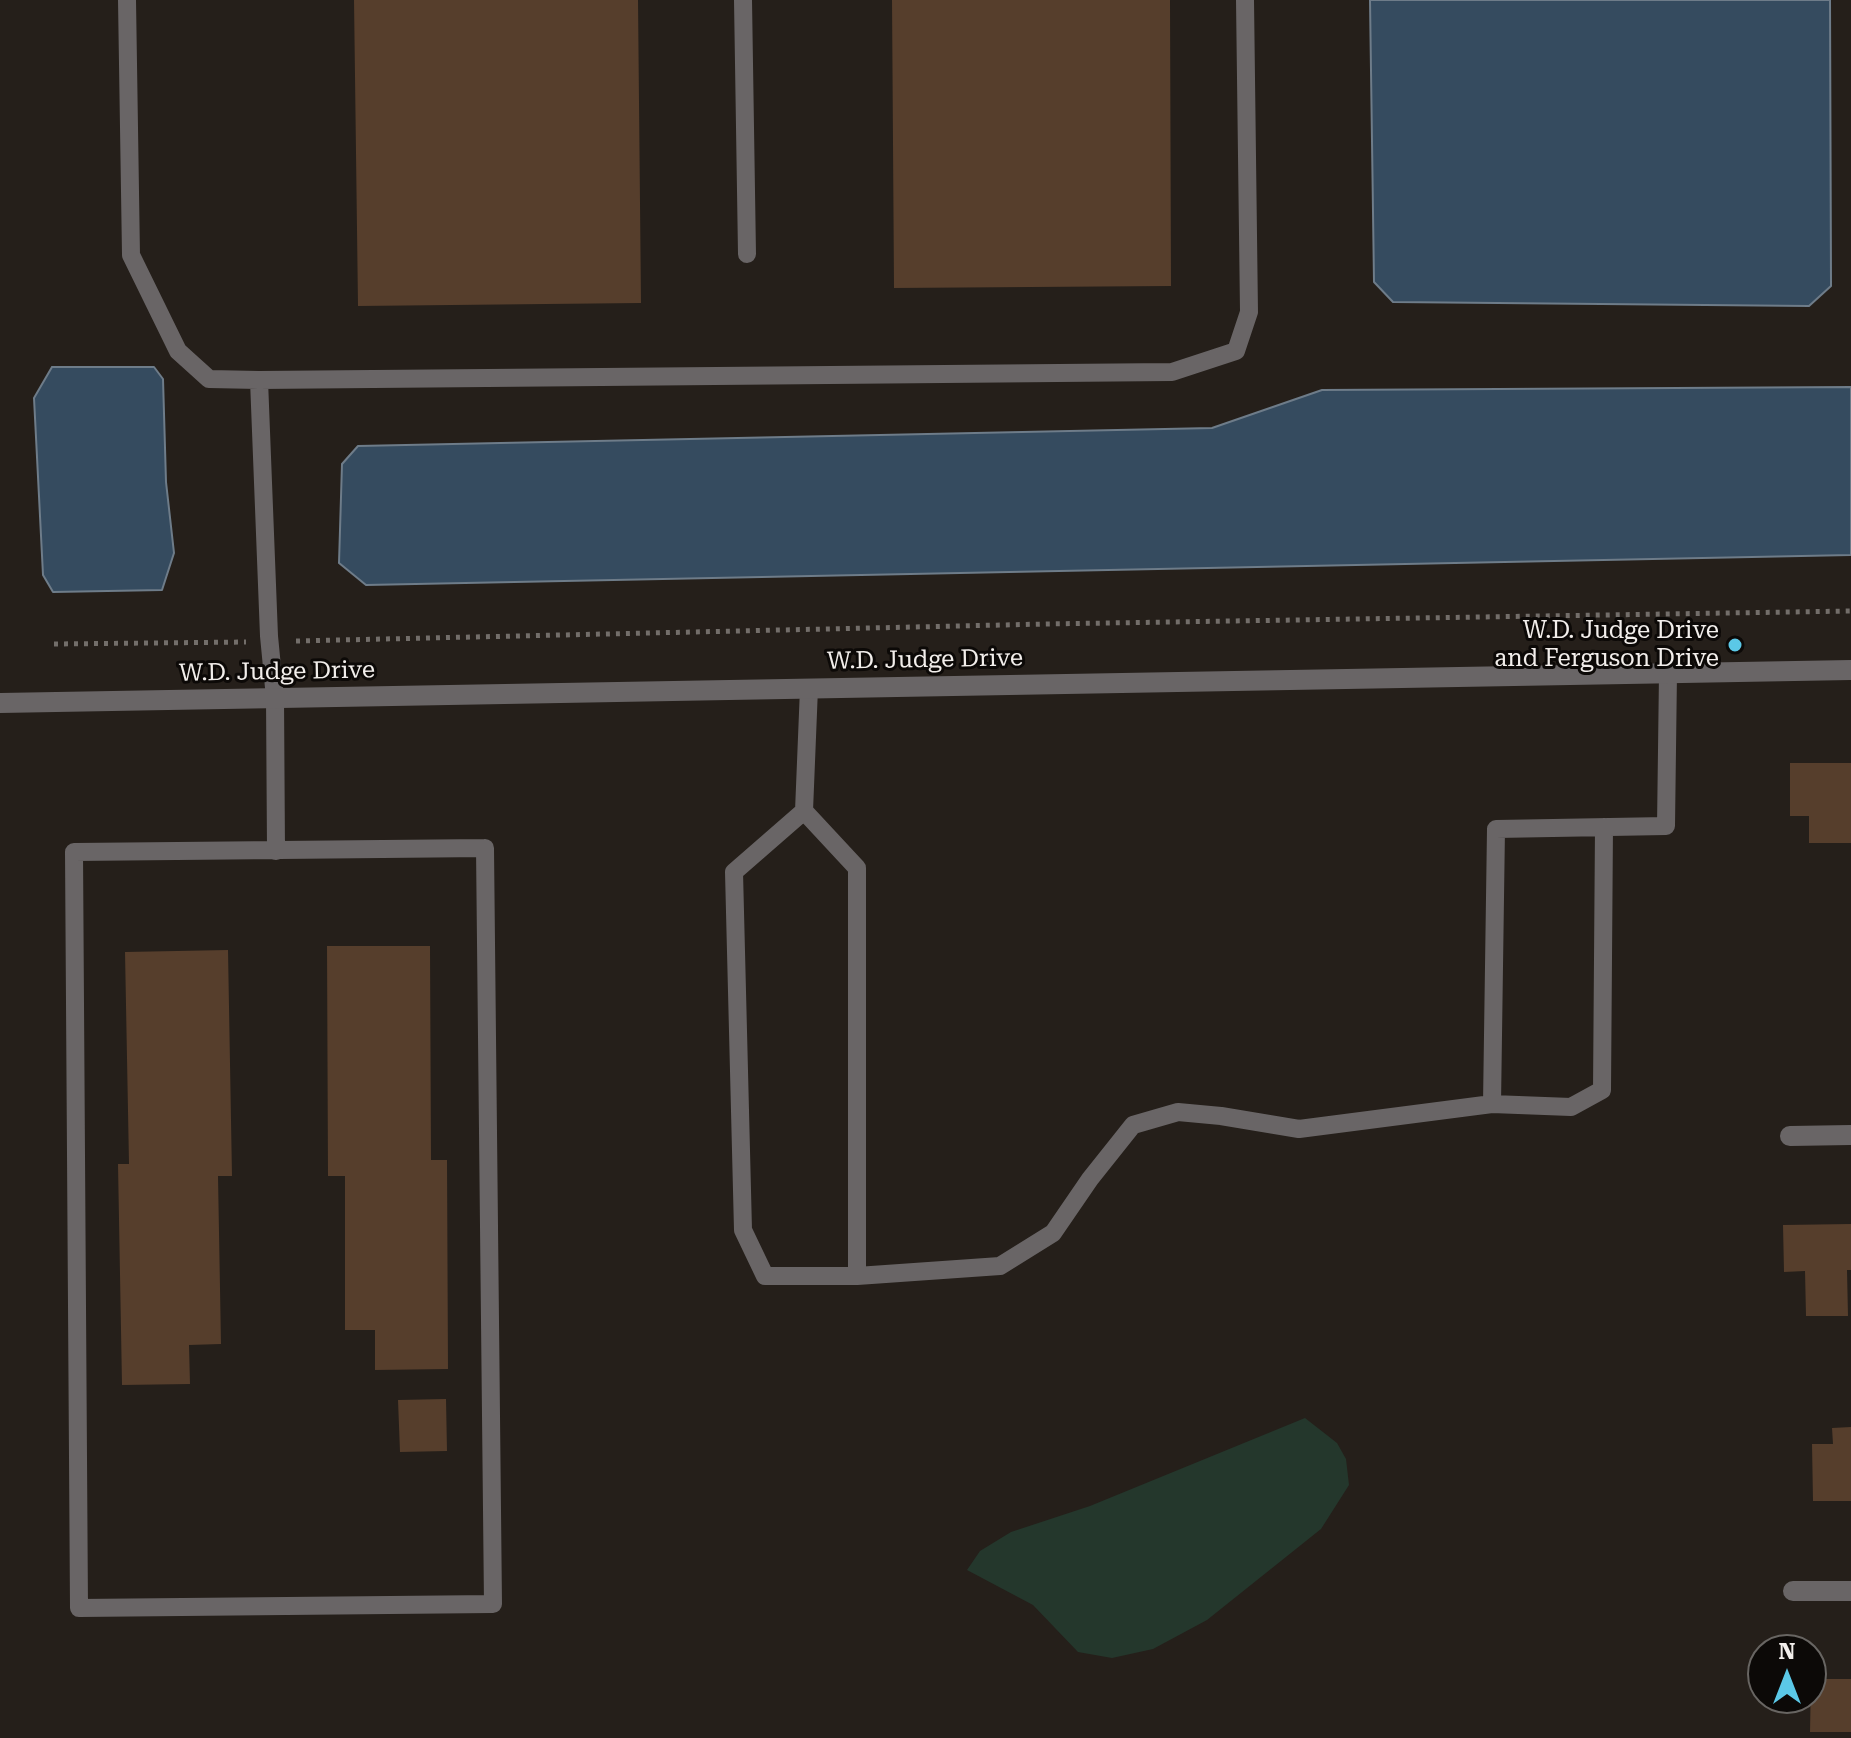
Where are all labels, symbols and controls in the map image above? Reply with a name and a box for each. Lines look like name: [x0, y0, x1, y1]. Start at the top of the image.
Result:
place label: W.D. Judge Drive and Ferguson Drive: [1494, 617, 1719, 673]
marker: W.D. Judge Drive and Ferguson Drive: [1726, 636, 1744, 654]
street label: W.D. Judge Drive: [827, 644, 1023, 676]
street label: W.D. Judge Drive: [179, 656, 375, 688]
north arrow: [1747, 1634, 1827, 1714]
text: N: [1779, 1639, 1795, 1664]

